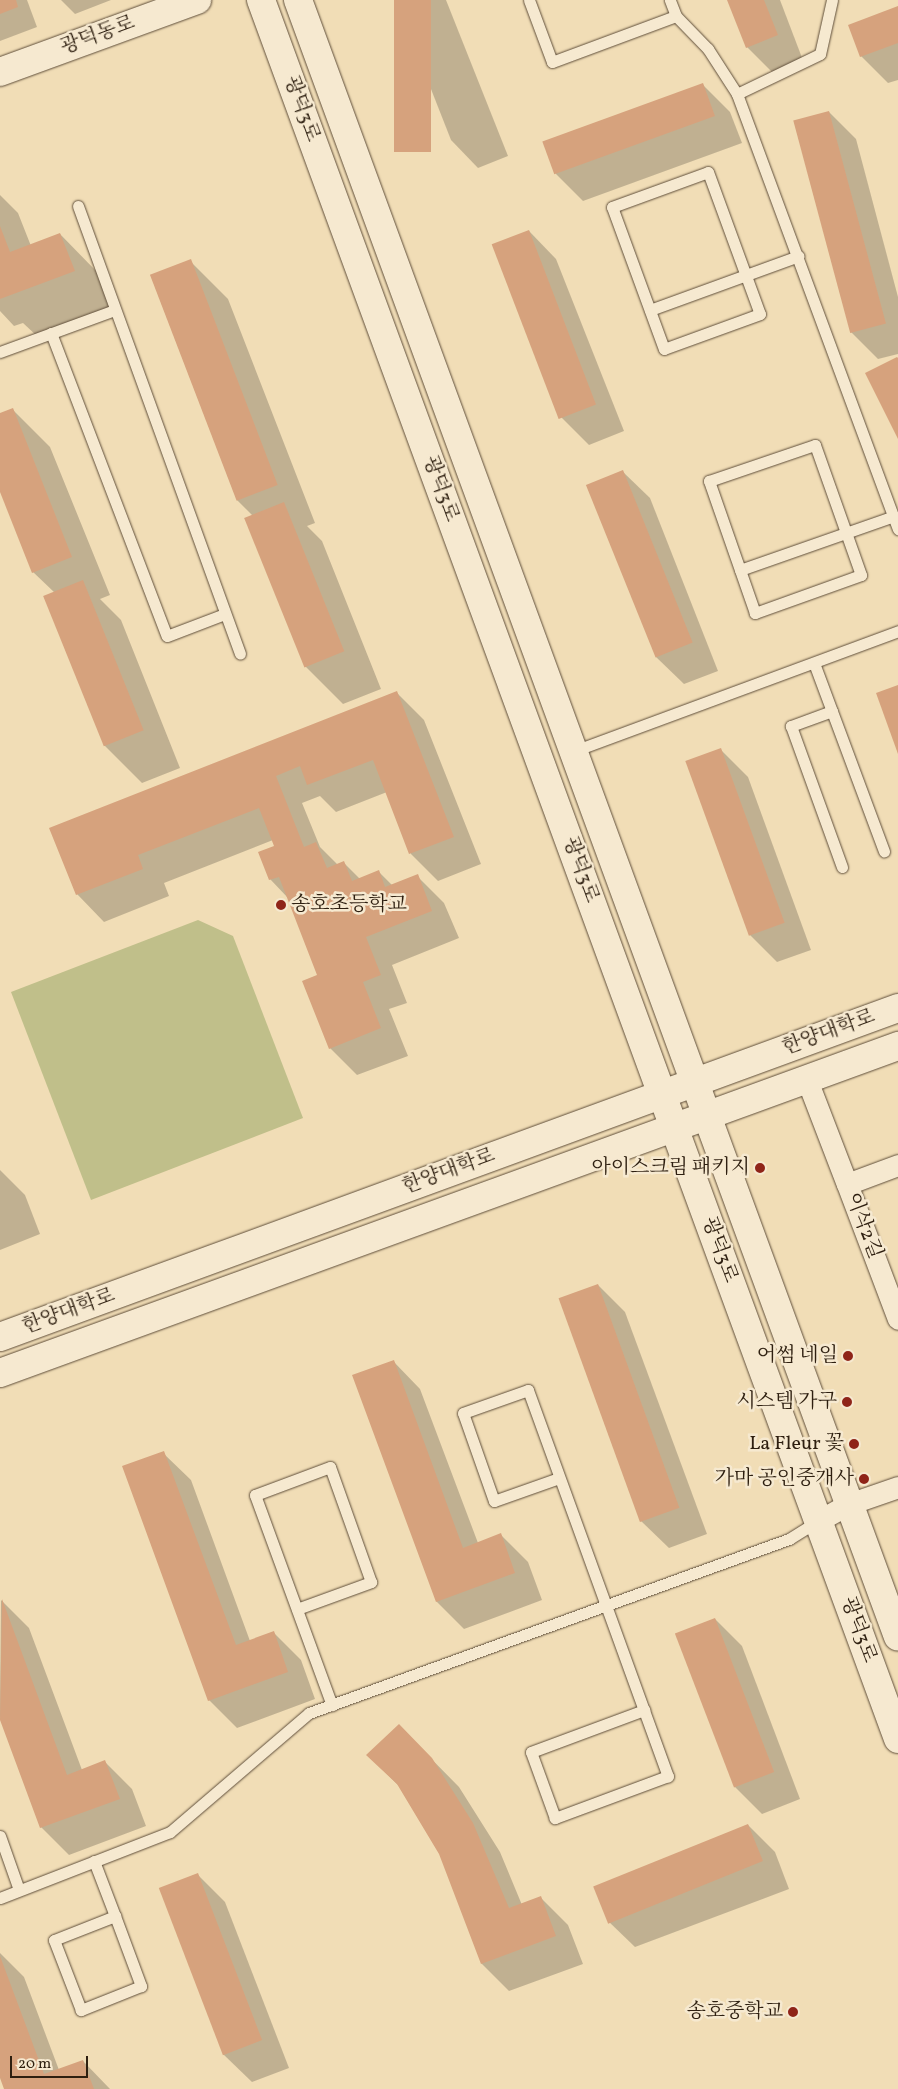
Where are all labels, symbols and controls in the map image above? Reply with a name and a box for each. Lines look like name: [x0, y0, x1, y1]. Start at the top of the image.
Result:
street label: 광덕동로: [58, 12, 138, 60]
street label: 광덕3로: [278, 73, 324, 145]
street label: 광덕3로: [417, 453, 463, 525]
street label: 광덕3로: [557, 834, 603, 906]
place label: 송호초등학교: [291, 893, 407, 917]
marker: 송호초등학교: [275, 899, 287, 911]
street label: 한양대학로: [780, 1005, 878, 1061]
street label: 한양대학로: [400, 1144, 498, 1200]
place label: 아이스크림 패키지: [591, 1156, 750, 1180]
marker: 아이스크림 패키지: [754, 1162, 766, 1174]
street label: 이삭2길: [839, 1190, 887, 1262]
street label: 광덕3로: [696, 1214, 742, 1286]
street label: 한양대학로: [20, 1284, 118, 1340]
place label: 어썸 네일: [757, 1344, 838, 1368]
marker: 어썸 네일: [842, 1350, 854, 1362]
place label: 시스템 가구: [736, 1390, 837, 1414]
marker: 시스템 가구: [841, 1396, 853, 1408]
place label: La Fleur 꽃: [749, 1432, 844, 1456]
marker: La Fleur 꽃: [848, 1438, 860, 1450]
place label: 가마 공인중개사: [715, 1467, 854, 1491]
marker: 가마 공인중개사: [858, 1473, 870, 1485]
street label: 광덕3로: [835, 1594, 881, 1666]
place label: 송호중학교: [686, 2000, 783, 2024]
marker: 송호중학교: [787, 2006, 799, 2018]
scale bar: [12, 2046, 90, 2078]
text: 20 m: [18, 2054, 51, 2075]

